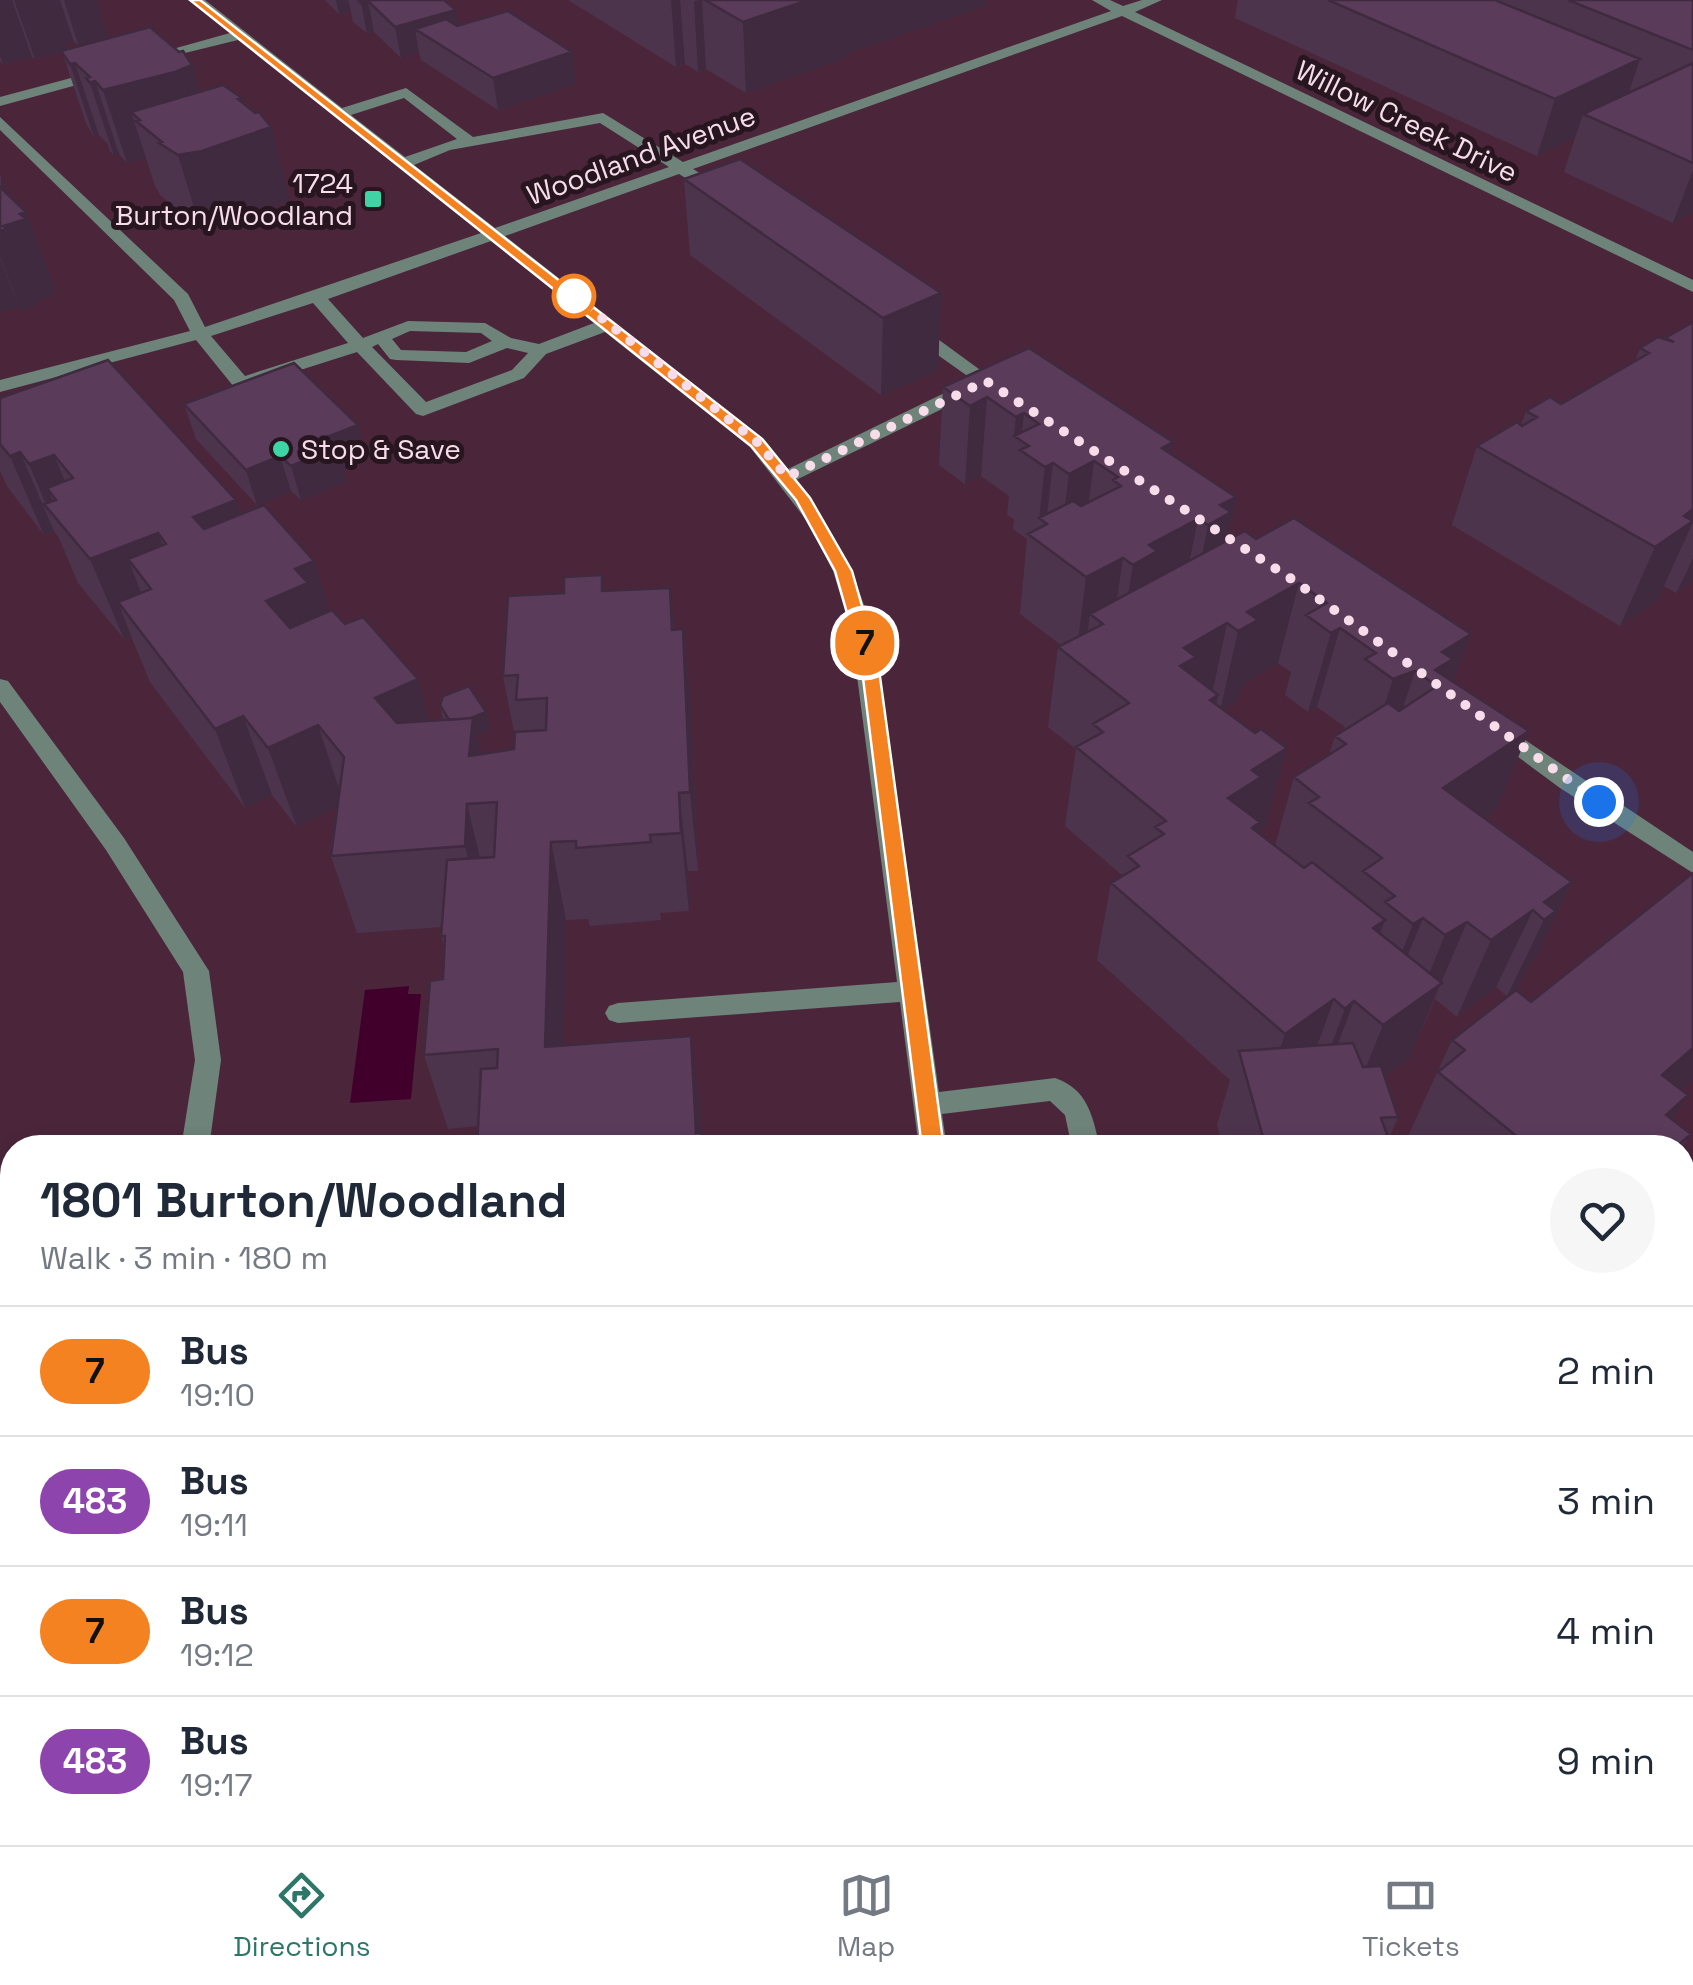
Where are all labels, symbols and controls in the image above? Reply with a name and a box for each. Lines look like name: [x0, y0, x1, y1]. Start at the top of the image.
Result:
street label: Willow Creek Drive: [1290, 52, 1524, 190]
street label: Woodland Avenue: [522, 97, 760, 213]
place label: 1724 Burton/Woodland: [115, 165, 353, 233]
marker: 1724 Burton/Woodland: [362, 188, 384, 210]
unlabelled marker: [553, 275, 595, 317]
place label: Stop & Save: [301, 431, 461, 467]
marker: Stop & Save: [270, 438, 292, 460]
line badge: 7: [832, 610, 898, 676]
text: 7: [855, 621, 875, 665]
your location: [1574, 777, 1624, 827]
button: heart: [1550, 1168, 1655, 1273]
text: 1801 Burton/Woodland: [40, 1170, 567, 1231]
text: Walk · 3 min · 180 m: [40, 1238, 328, 1278]
text: Bus: [180, 1327, 249, 1375]
text: 2 min: [1557, 1347, 1655, 1395]
text: 7: [85, 1349, 105, 1393]
text: 19:10: [180, 1375, 255, 1415]
text: Bus: [180, 1457, 249, 1505]
text: 3 min: [1557, 1477, 1655, 1525]
text: 483: [63, 1479, 127, 1523]
text: 19:11: [180, 1505, 248, 1545]
text: Bus: [180, 1587, 249, 1635]
text: 4 min: [1556, 1607, 1655, 1655]
text: 7: [85, 1609, 105, 1653]
text: 19:12: [180, 1635, 254, 1675]
text: Bus: [180, 1717, 249, 1765]
text: 9 min: [1557, 1737, 1655, 1785]
text: 483: [63, 1739, 127, 1783]
text: 19:17: [180, 1765, 252, 1805]
tab: Directions: [233, 1868, 370, 1964]
tab: Map: [837, 1868, 895, 1964]
tab: Tickets: [1362, 1868, 1460, 1964]

